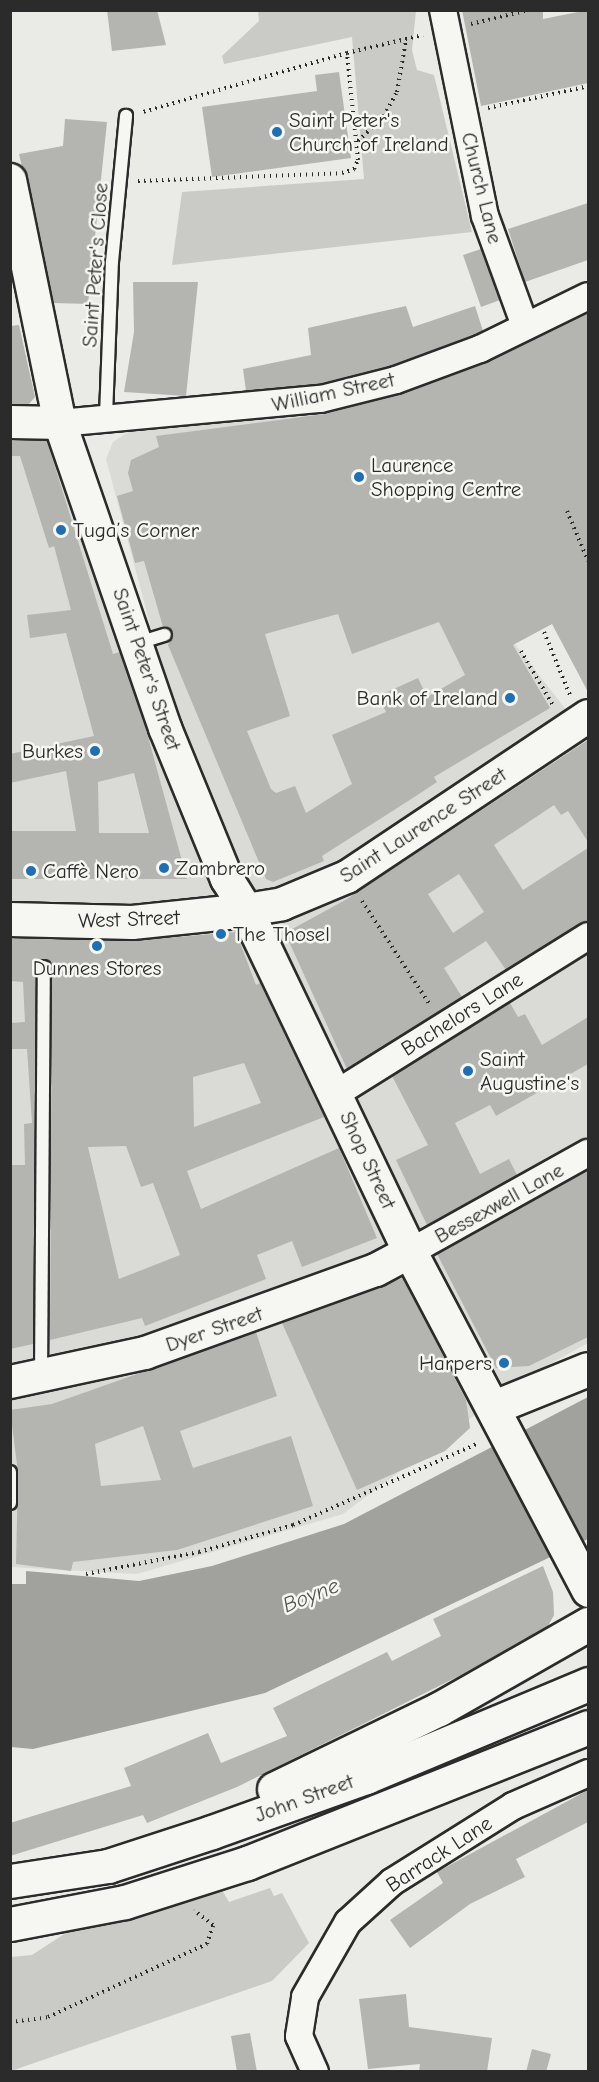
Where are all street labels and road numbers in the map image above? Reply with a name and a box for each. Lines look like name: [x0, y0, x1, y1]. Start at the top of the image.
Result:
street label: Church Lane: [456, 130, 508, 246]
street label: Saint Peter's Close: [77, 182, 113, 348]
street label: William Street: [269, 367, 397, 417]
street label: Saint Peter's Street: [107, 585, 187, 753]
street label: Saint Laurence Street: [335, 762, 511, 888]
street label: West Street: [78, 905, 180, 933]
street label: Bachelors Lane: [397, 967, 527, 1061]
street label: Shop Street: [334, 1107, 402, 1213]
street label: Bessexwell Lane: [430, 1157, 568, 1249]
street label: Dyer Street: [162, 1301, 266, 1357]
street label: John Street: [251, 1769, 357, 1827]
street label: Barrack Lane: [381, 1810, 497, 1898]

